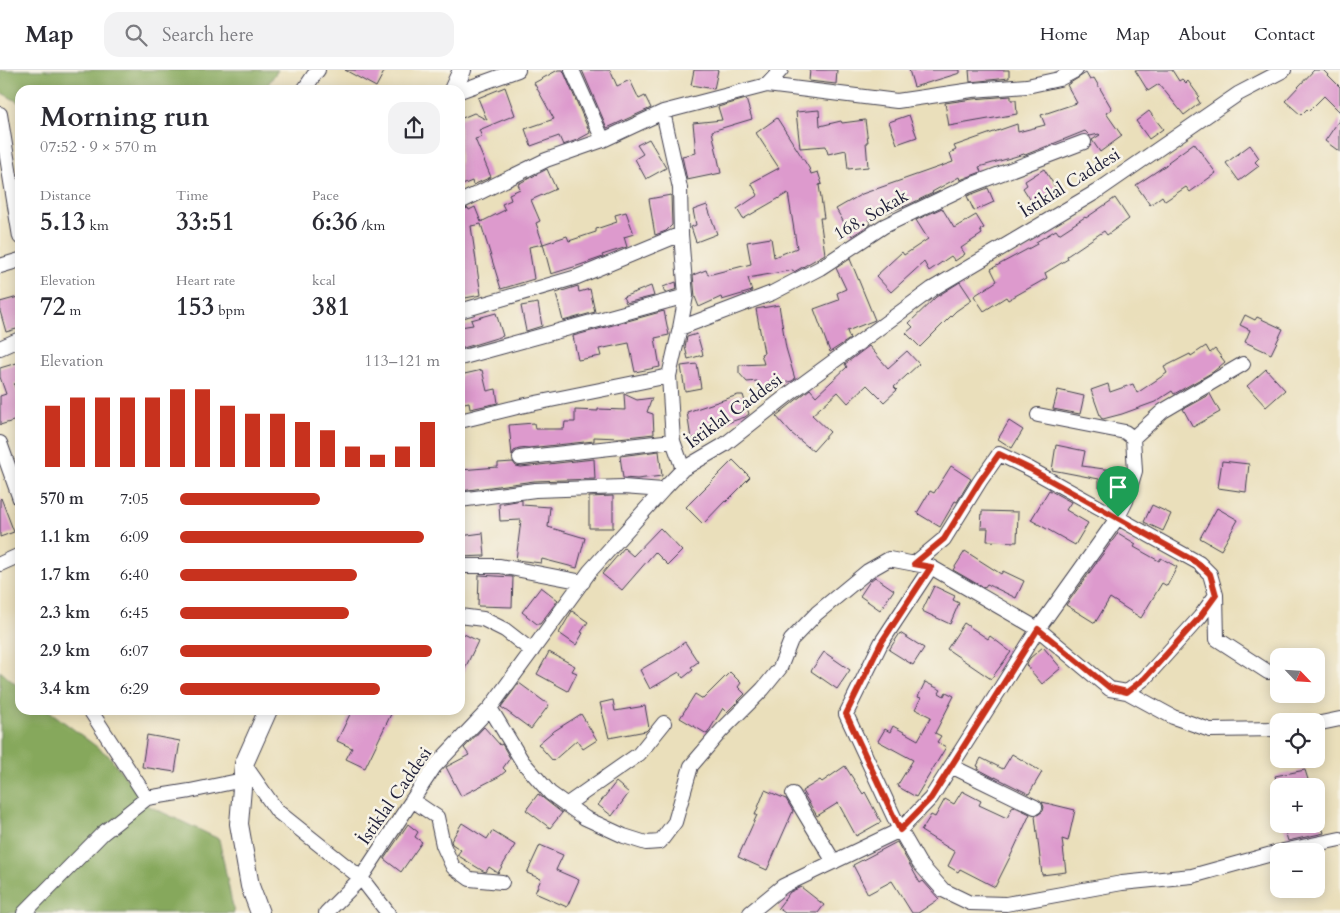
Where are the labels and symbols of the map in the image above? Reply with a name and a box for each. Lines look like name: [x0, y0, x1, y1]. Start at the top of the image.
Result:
street label: İstiklal Caddesi: [1015, 142, 1125, 224]
street label: 168. Sokak: [829, 183, 913, 247]
street label: İstiklal Caddesi: [680, 367, 788, 455]
pin: [1097, 466, 1139, 517]
north arrow: [1270, 648, 1325, 702]
street label: İstiklal Caddesi: [352, 742, 438, 850]

